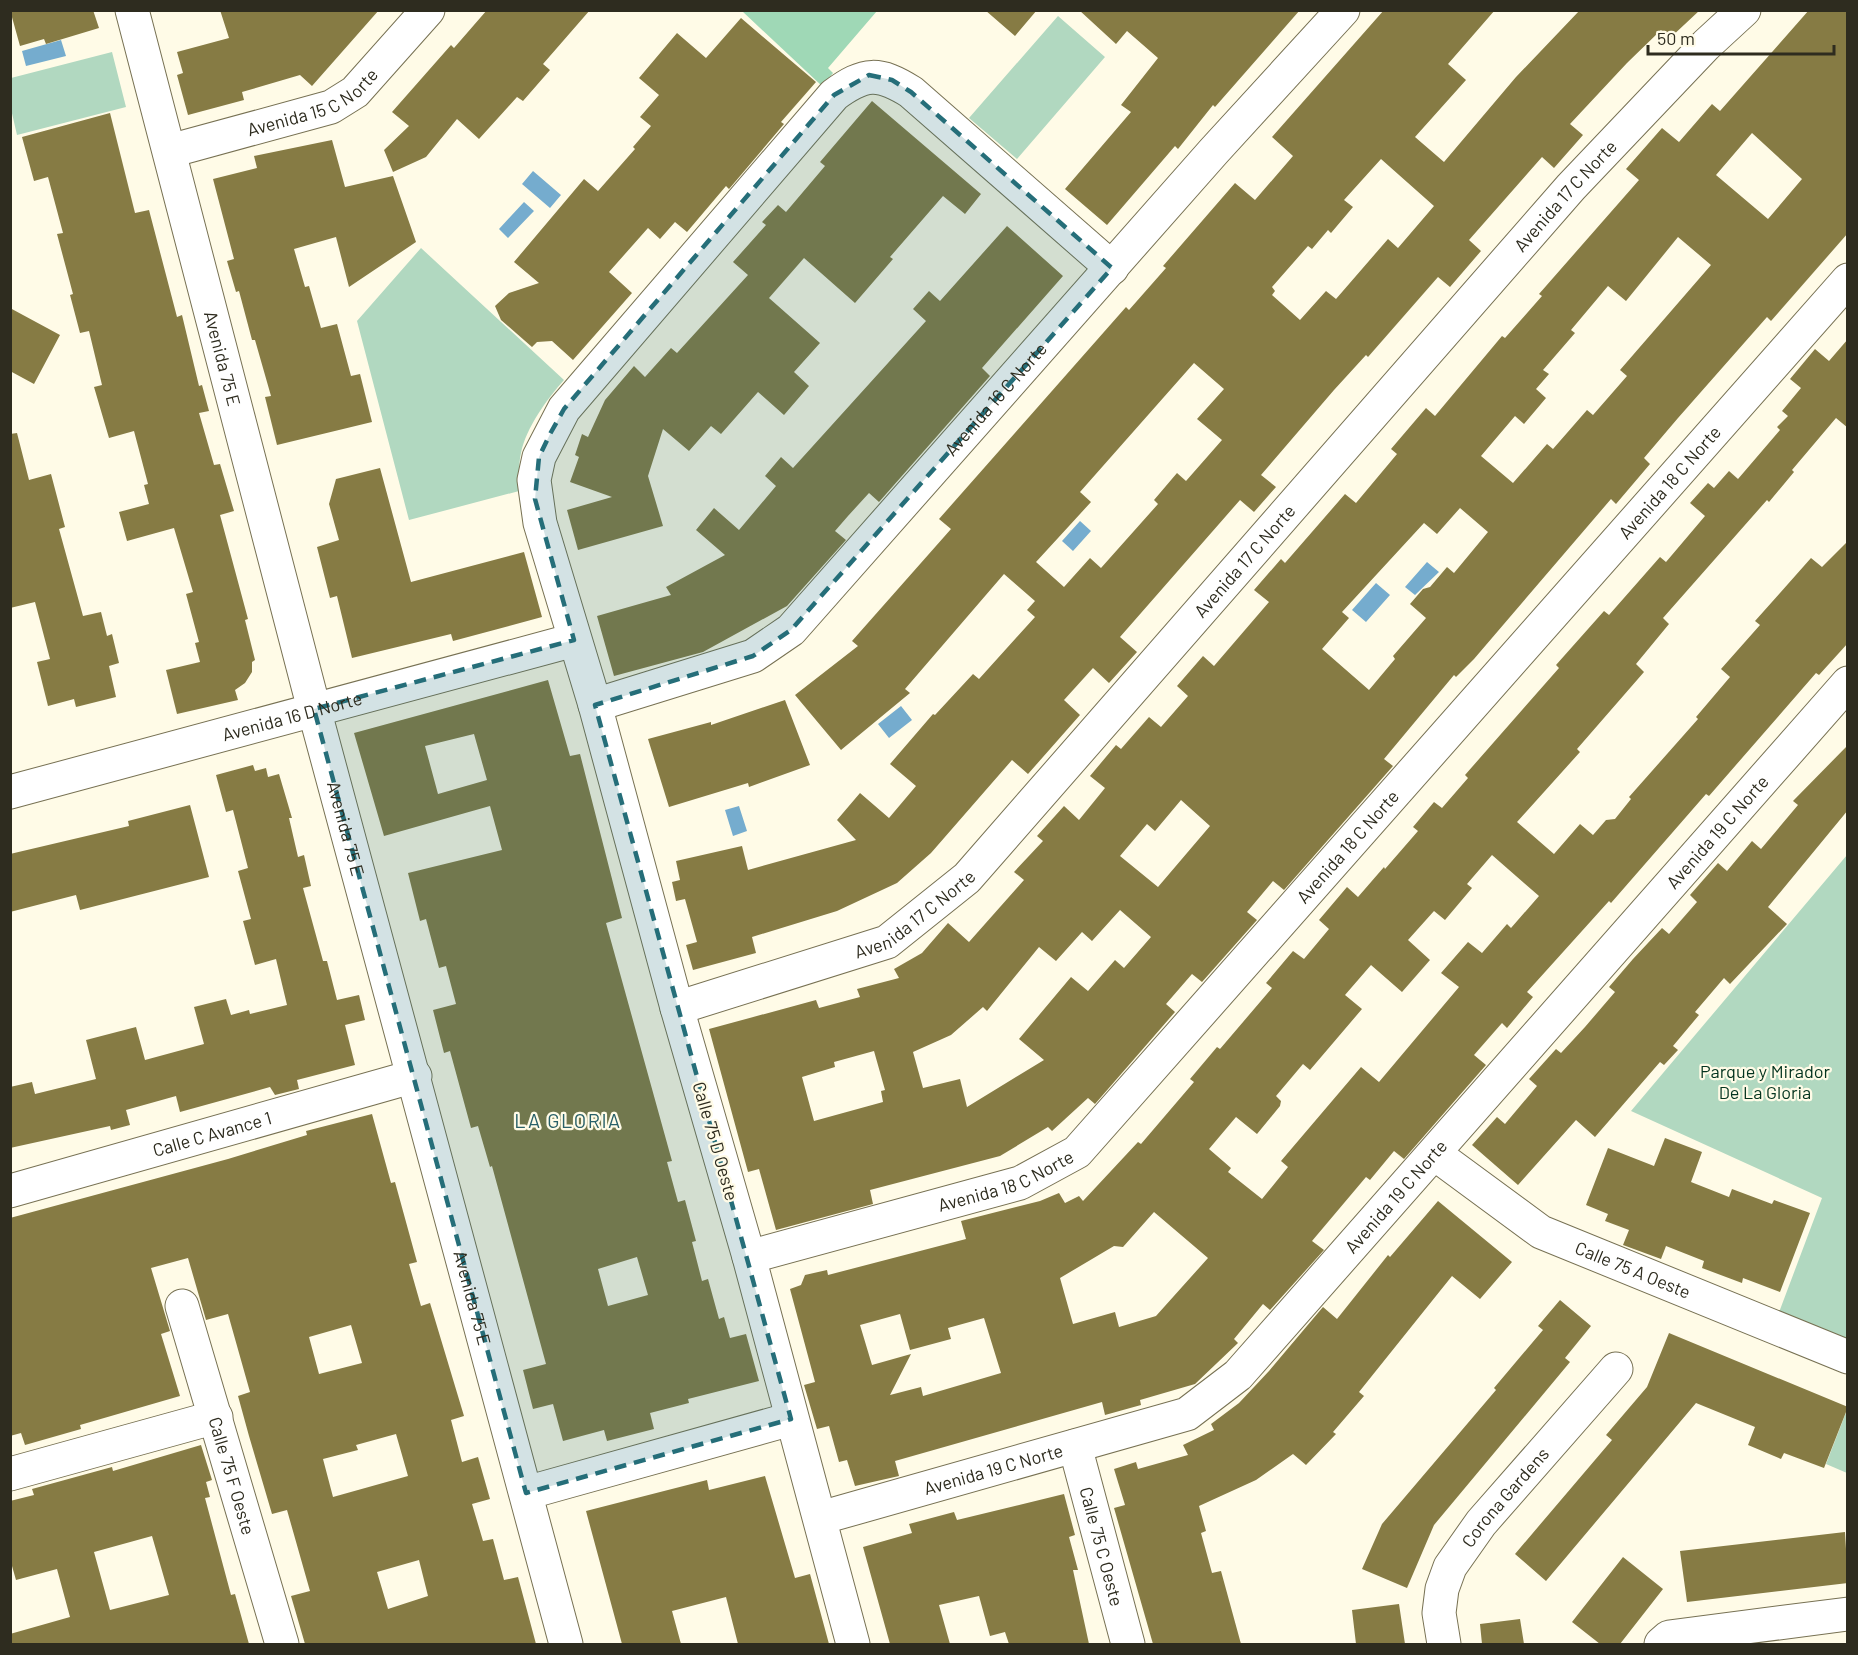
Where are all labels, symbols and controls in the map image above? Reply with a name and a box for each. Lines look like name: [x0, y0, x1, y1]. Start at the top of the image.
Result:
scale bar: [1648, 18, 1834, 56]
text: 50 m: [1657, 27, 1695, 49]
street label: Avenida 15 C Norte: [244, 63, 382, 140]
street label: Avenida 17 C Norte: [1509, 135, 1621, 256]
street label: Avenida 75 E: [200, 308, 246, 408]
street label: Avenida 16 C Norte: [939, 338, 1051, 460]
street label: Avenida 18 C Norte: [1613, 421, 1725, 543]
street label: Avenida 17 C Norte: [1189, 500, 1300, 622]
street label: Avenida 16 D Norte: [220, 687, 364, 745]
street label: Avenida 19 C Norte: [1661, 770, 1773, 893]
street label: Avenida 75 E: [323, 778, 369, 878]
street label: Avenida 18 C Norte: [1292, 785, 1403, 907]
street label: Avenida 17 C Norte: [852, 866, 980, 963]
park label: Parque y Mirador De La Gloria: [1700, 1060, 1831, 1103]
street label: Calle 75 D Oeste: [689, 1079, 743, 1203]
street label: Calle C Avance 1: [150, 1106, 274, 1161]
district label: LA GLORIA: [514, 1108, 622, 1132]
street label: Avenida 19 C Norte: [1340, 1135, 1451, 1257]
street label: Avenida 18 C Norte: [935, 1145, 1077, 1216]
street label: Calle 75 A Oeste: [1572, 1236, 1694, 1303]
street label: Avenida 75 E: [449, 1248, 496, 1348]
street label: Calle 75 F Oeste: [204, 1414, 260, 1537]
street label: Avenida 19 C Norte: [921, 1439, 1065, 1499]
street label: Corona Gardens: [1457, 1443, 1553, 1551]
street label: Calle 75 C Oeste: [1075, 1484, 1128, 1609]

